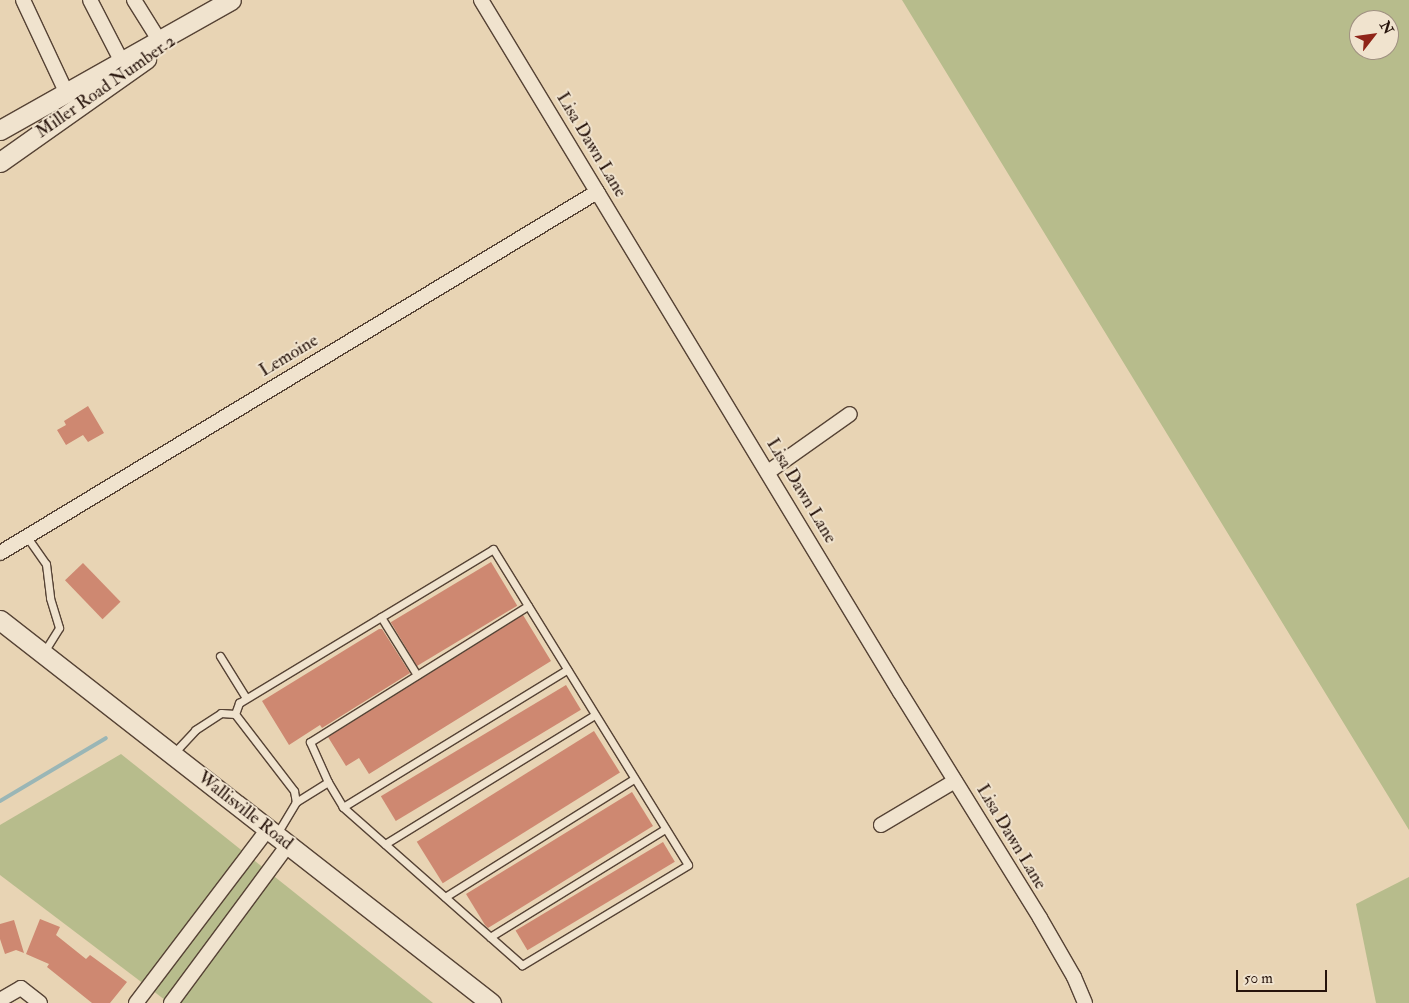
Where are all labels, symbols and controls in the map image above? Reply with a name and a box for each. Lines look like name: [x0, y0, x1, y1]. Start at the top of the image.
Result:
north arrow: [1349, 10, 1399, 60]
text: N: [1376, 18, 1397, 37]
street label: Miller Road Number 2: [32, 31, 180, 143]
street label: Lisa Dawn Lane: [551, 89, 631, 201]
street label: Lemoine: [256, 330, 322, 382]
street label: Lisa Dawn Lane: [761, 435, 841, 547]
street label: Wallisville Road: [193, 767, 297, 855]
street label: Lisa Dawn Lane: [971, 781, 1051, 893]
scale bar: [1239, 960, 1330, 992]
text: 50 m: [1244, 969, 1273, 988]

